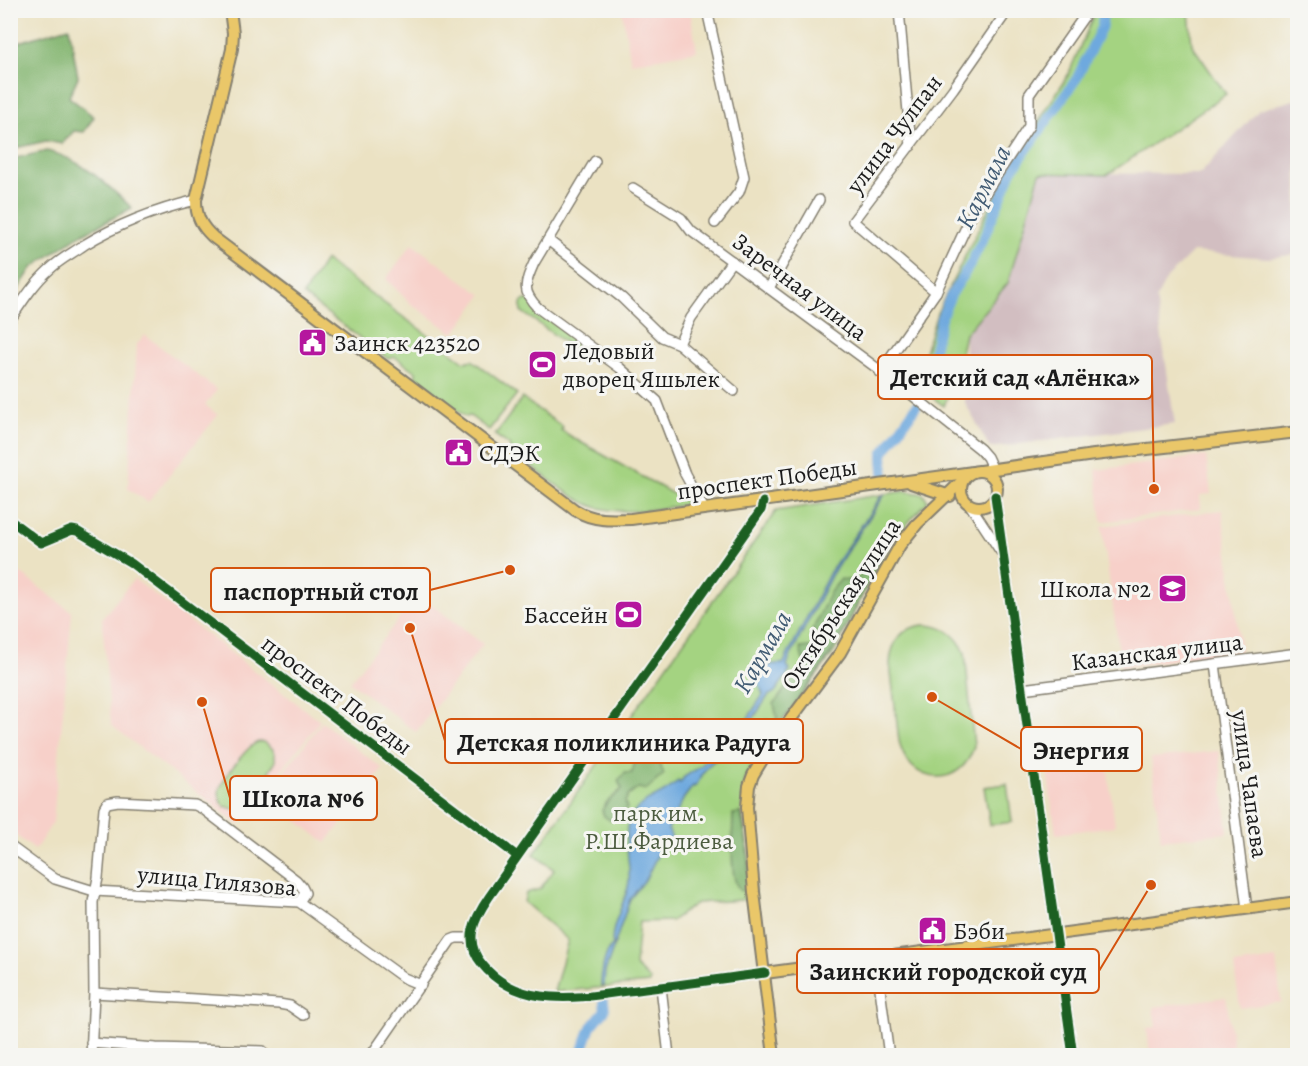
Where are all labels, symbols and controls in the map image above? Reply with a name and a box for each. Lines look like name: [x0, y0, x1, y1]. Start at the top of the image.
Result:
street label: улица Чулпан: [838, 68, 949, 201]
water label: Кармала: [947, 139, 1020, 235]
street label: Заречная улица: [726, 226, 874, 348]
public building icon: Заинск 423520: [297, 327, 329, 359]
place label: Заинск 423520: [334, 327, 480, 359]
place label: Ледовый дворец Яшьлек: [562, 335, 720, 395]
sports icon: Ледовый дворец Яшьлек: [526, 349, 558, 381]
callout: Детский сад «Алёнка»: [878, 355, 1152, 399]
text: Детский сад «Алёнка»: [890, 360, 1140, 395]
public building icon: СДЭК: [442, 437, 474, 469]
place label: СДЭК: [479, 437, 540, 469]
street label: проспект Победы: [675, 451, 859, 507]
street label: Октябрьская улица: [774, 512, 908, 696]
callout: паспортный стол: [211, 568, 430, 612]
place label: Школа №2: [1040, 573, 1151, 605]
school or university icon: Школа №2: [1156, 573, 1188, 605]
text: паспортный стол: [223, 574, 419, 609]
place label: Бассейн: [524, 599, 608, 631]
sports icon: Бассейн: [613, 599, 645, 631]
water label: Кармала: [725, 604, 800, 700]
street label: Казанская улица: [1069, 626, 1245, 678]
street label: проспект Победы: [255, 628, 419, 762]
street label: улица Чапаева: [1224, 707, 1276, 860]
callout: Детская поликлиника Радуга: [445, 719, 803, 763]
text: Детская поликлиника Радуга: [457, 725, 792, 760]
callout: Энергия: [1021, 727, 1142, 771]
text: Энергия: [1032, 733, 1130, 768]
callout: Школа №6: [230, 776, 377, 820]
text: Школа №6: [242, 781, 364, 816]
park label: парк им. Р.Ш.Фардиева: [585, 797, 733, 857]
street label: улица Гилязова: [135, 858, 298, 904]
public building icon: Бэби: [916, 915, 948, 947]
place label: Бэби: [953, 915, 1005, 947]
callout: Заинский городской суд: [797, 949, 1099, 993]
text: Заинский городской суд: [809, 954, 1087, 989]

